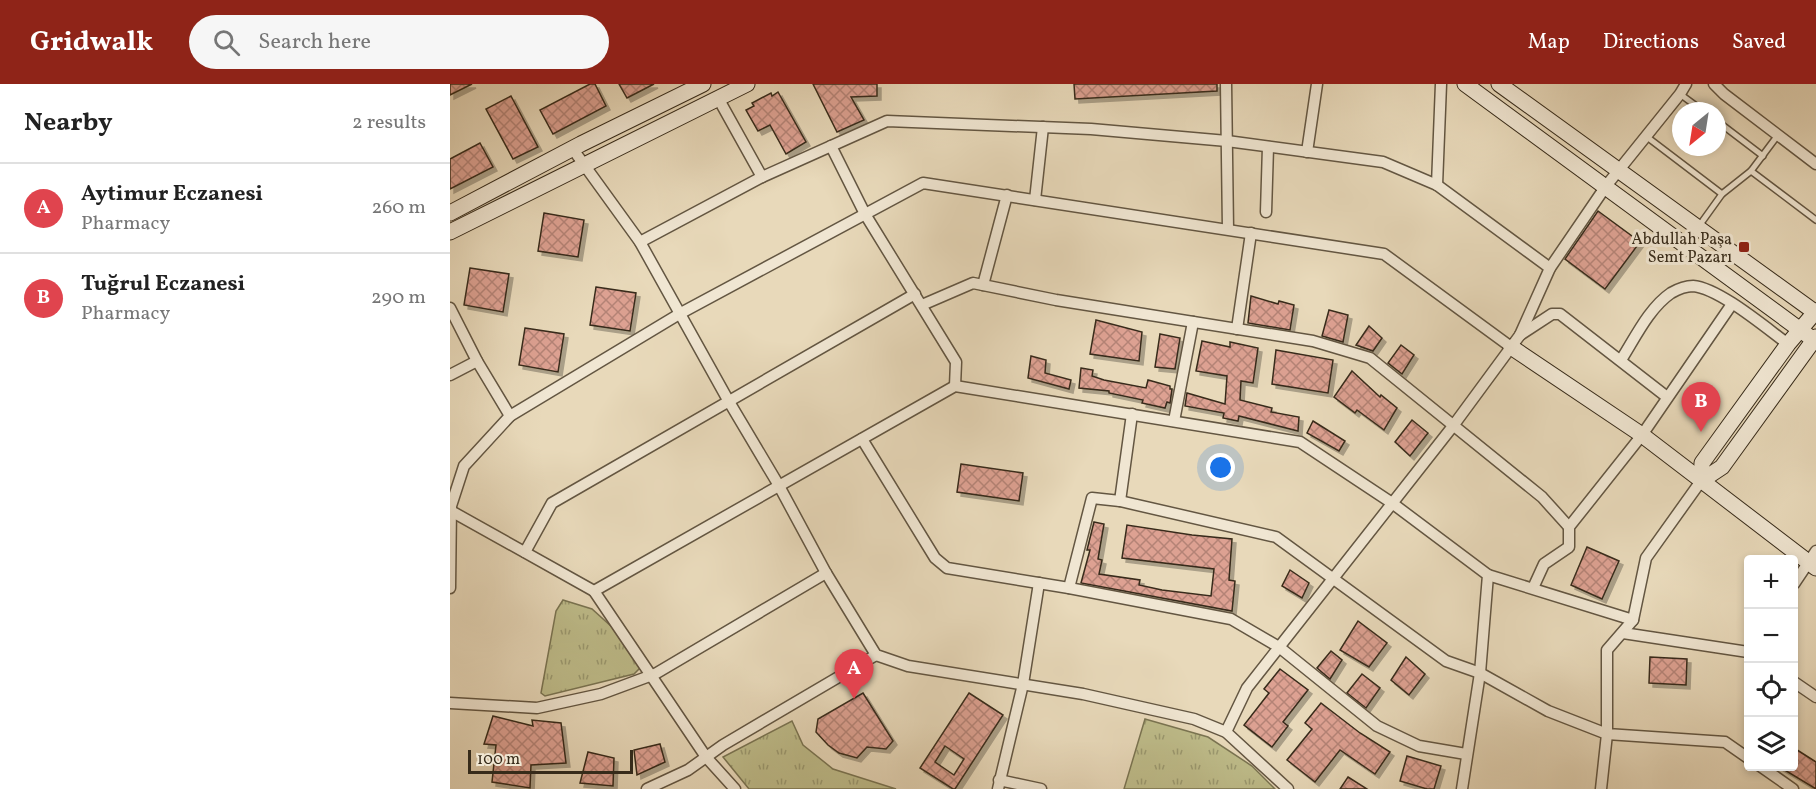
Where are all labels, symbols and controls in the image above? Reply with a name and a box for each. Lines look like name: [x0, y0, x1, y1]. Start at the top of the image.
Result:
search box: [189, 15, 609, 69]
text: Gridwalk: [30, 23, 153, 62]
icon: search: [210, 26, 243, 59]
text: Search here: [258, 27, 371, 58]
text: Map: [1528, 28, 1570, 57]
text: Directions: [1603, 28, 1699, 57]
text: Saved: [1732, 28, 1786, 57]
north arrow: [1672, 102, 1726, 156]
text: Nearby: [24, 105, 113, 141]
text: 2 results: [352, 109, 426, 137]
text: Aytimur Eczanesi: [81, 179, 263, 210]
text: A: [36, 194, 51, 222]
text: 260 m: [371, 194, 426, 222]
text: Pharmacy: [81, 210, 170, 238]
place label: Abdullah Paşa Semt Pazarı: [1632, 229, 1732, 269]
marker: Abdullah Paşa Semt Pazarı: [1737, 240, 1751, 254]
text: Tuğrul Eczanesi: [81, 269, 245, 300]
text: B: [37, 284, 50, 312]
text: 290 m: [371, 284, 426, 312]
text: Pharmacy: [81, 300, 170, 328]
pin: B: [1682, 382, 1720, 432]
your location: [1206, 453, 1235, 482]
map controls: [1744, 555, 1798, 771]
button: +: [1744, 555, 1798, 609]
button: −: [1744, 609, 1798, 663]
pin: A: [834, 650, 874, 699]
button: locate: [1744, 663, 1798, 717]
button: layers: [1744, 717, 1798, 771]
scale bar: [468, 747, 633, 774]
text: 100 m: [477, 749, 520, 771]

